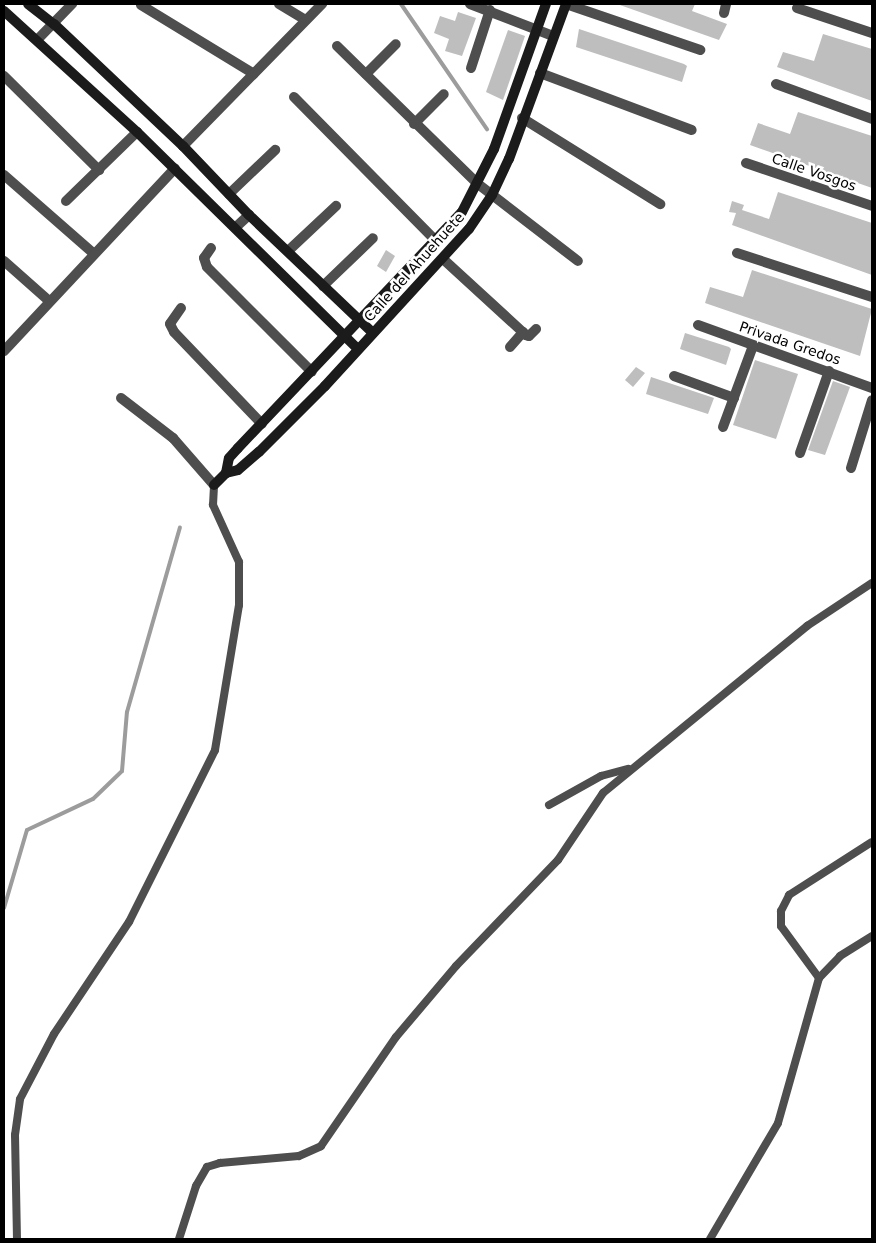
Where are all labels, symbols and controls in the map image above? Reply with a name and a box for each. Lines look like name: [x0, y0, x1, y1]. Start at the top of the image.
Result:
street label: Calle Vosgos: [770, 150, 858, 194]
street label: Calle del Ahuehuete: [360, 209, 468, 325]
street label: Privada Gredos: [737, 318, 843, 368]

